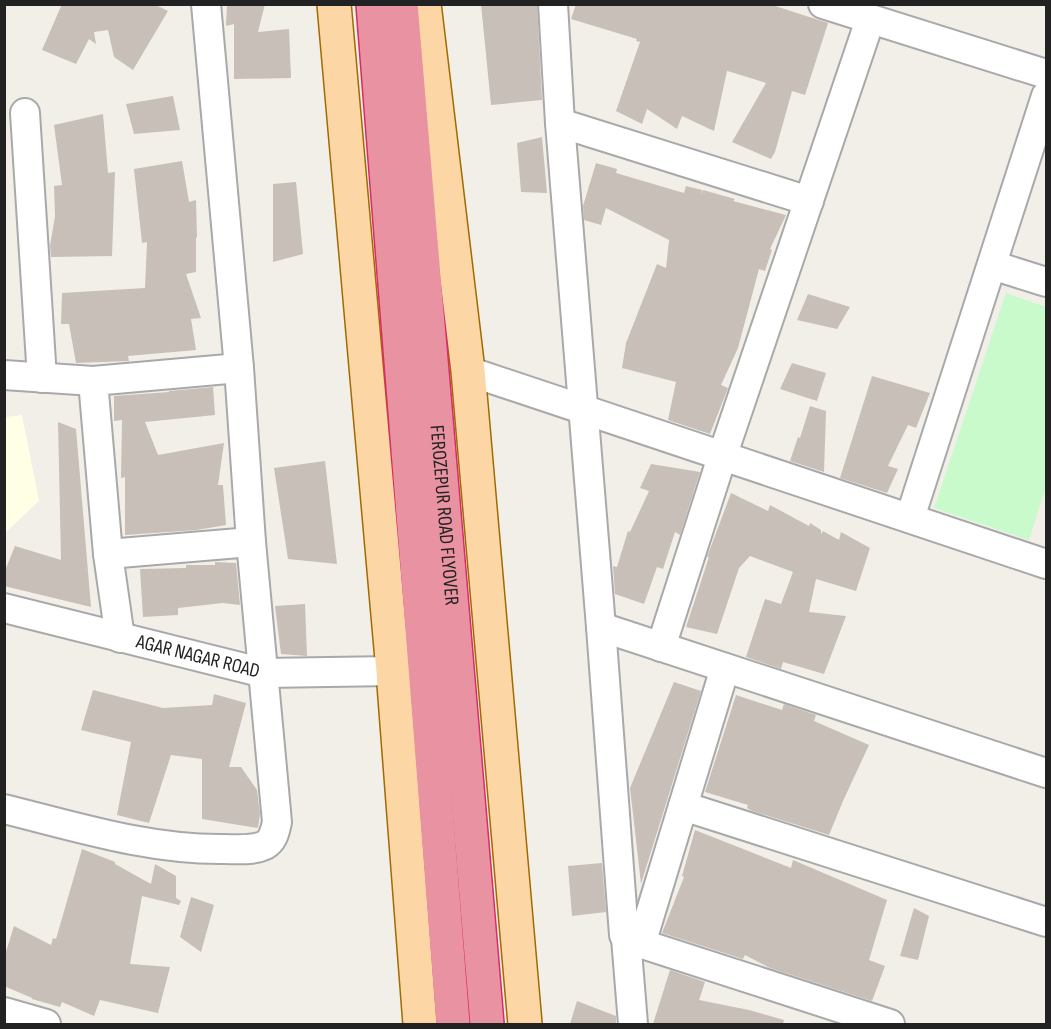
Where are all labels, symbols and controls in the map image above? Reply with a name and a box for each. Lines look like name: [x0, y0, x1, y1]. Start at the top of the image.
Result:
street label: FEROZEPUR ROAD FLYOVER: [425, 424, 464, 606]
street label: AGAR NAGAR ROAD: [133, 629, 262, 683]

